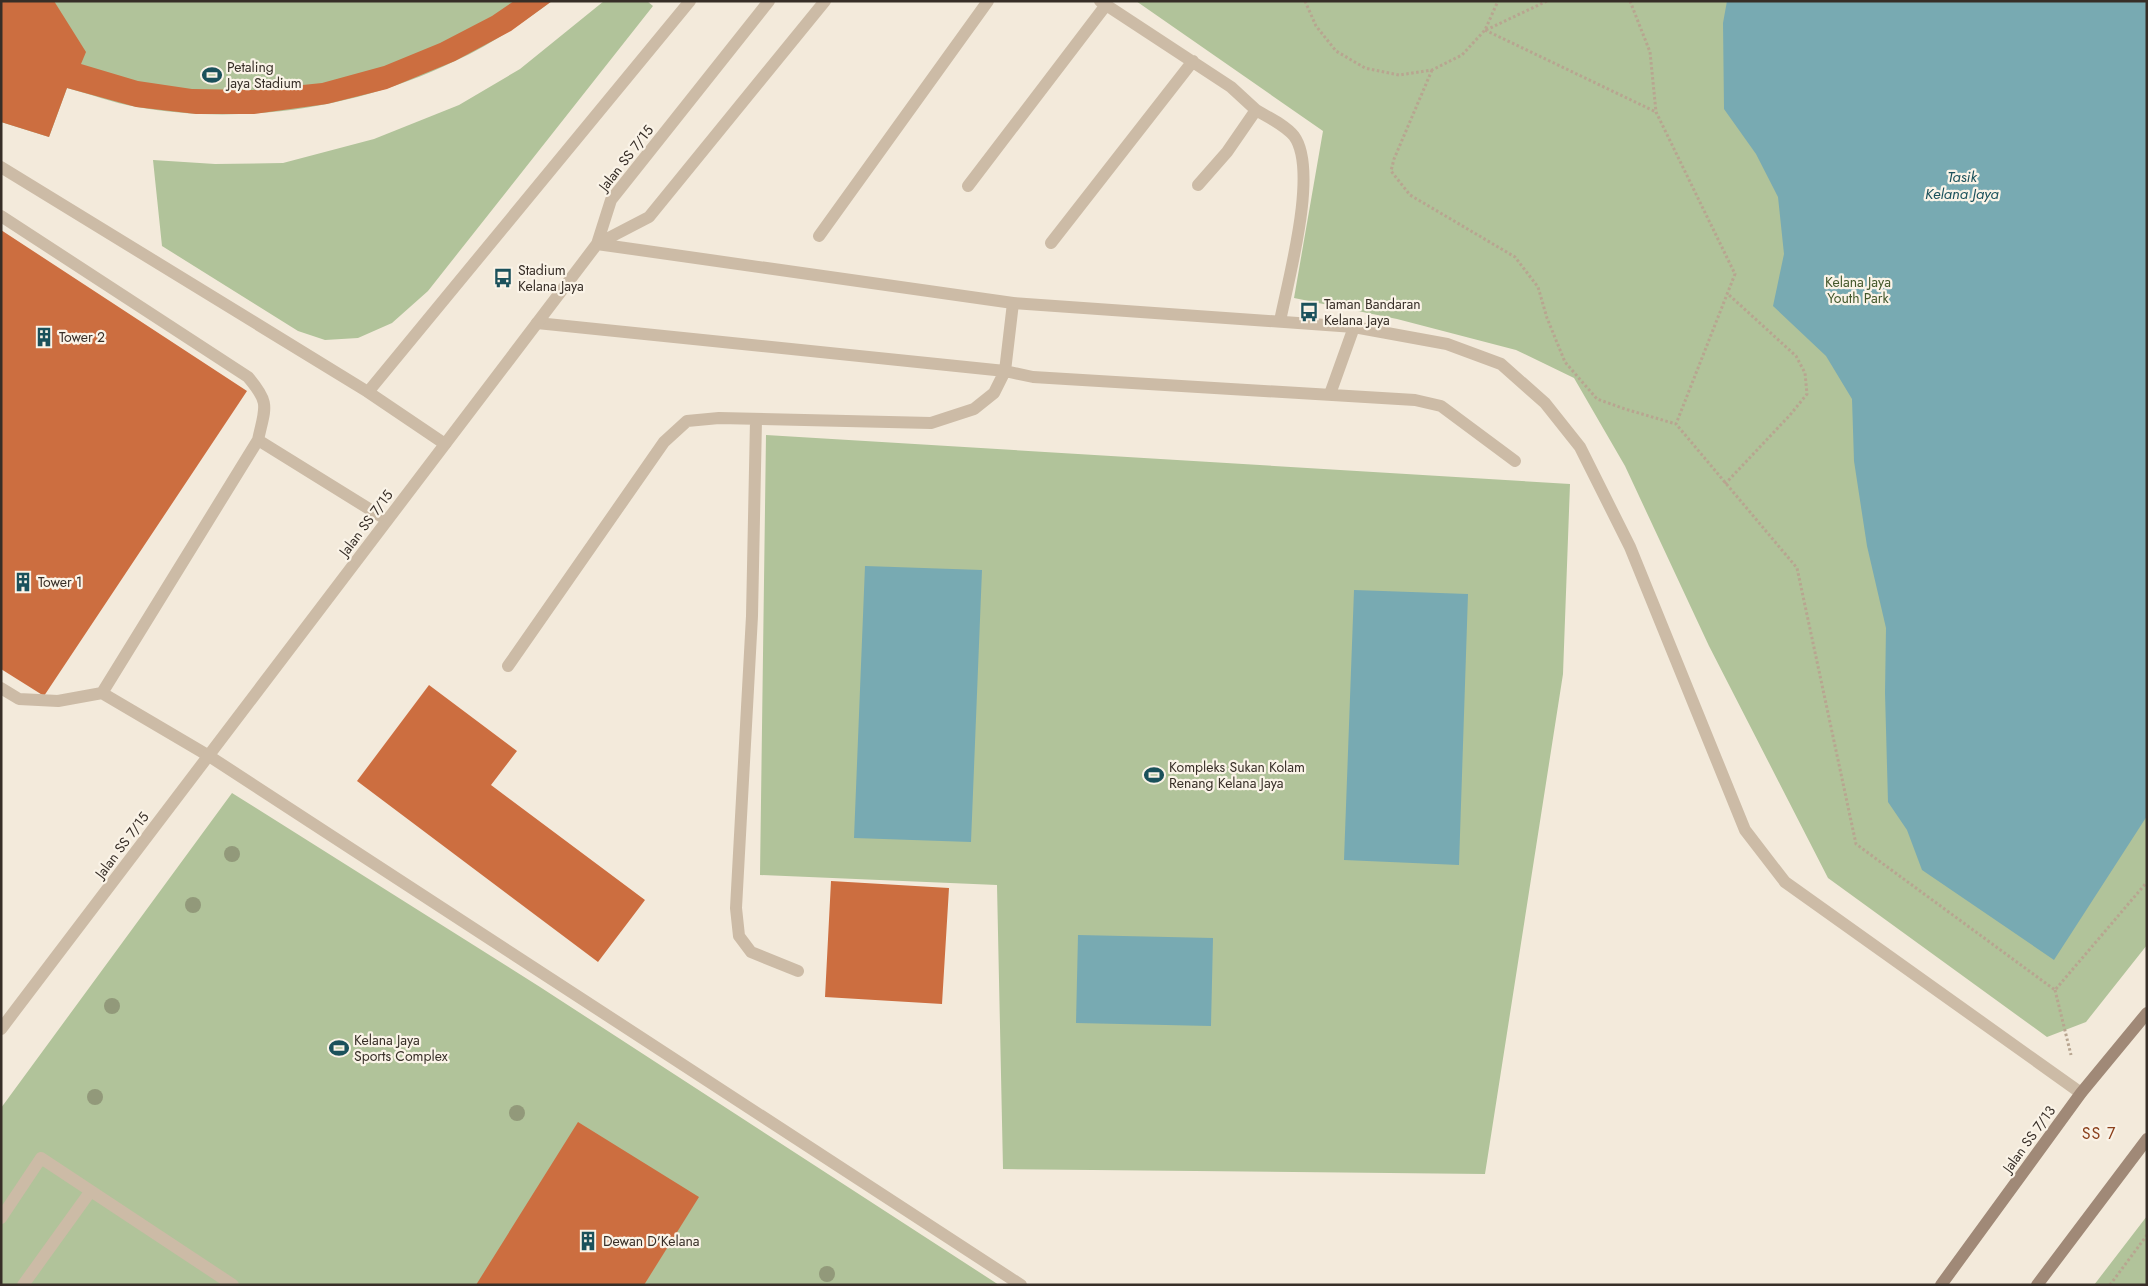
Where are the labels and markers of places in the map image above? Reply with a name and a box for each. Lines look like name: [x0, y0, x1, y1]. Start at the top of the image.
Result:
place label: Petaling Jaya Stadium: [225, 57, 302, 93]
sports icon: Petaling Jaya Stadium: [201, 64, 223, 86]
place label: Stadium Kelana Jaya: [518, 260, 584, 296]
bus stop icon: Stadium Kelana Jaya: [492, 267, 514, 289]
place label: Taman Bandaran Kelana Jaya: [1324, 294, 1421, 330]
bus stop icon: Taman Bandaran Kelana Jaya: [1298, 301, 1320, 323]
building icon: Tower 2: [33, 326, 55, 348]
place label: Tower 2: [59, 327, 105, 347]
building icon: Tower 1: [12, 571, 34, 593]
place label: Tower 1: [38, 572, 82, 592]
place label: Kompleks Sukan Kolam Renang Kelana Jaya: [1169, 757, 1305, 793]
sports icon: Kompleks Sukan Kolam Renang Kelana Jaya: [1143, 764, 1165, 786]
place label: Kelana Jaya Sports Complex: [354, 1030, 448, 1066]
sports icon: Kelana Jaya Sports Complex: [328, 1037, 350, 1059]
building icon: Dewan D'Kelana: [577, 1230, 599, 1252]
place label: Dewan D'Kelana: [603, 1231, 700, 1251]

